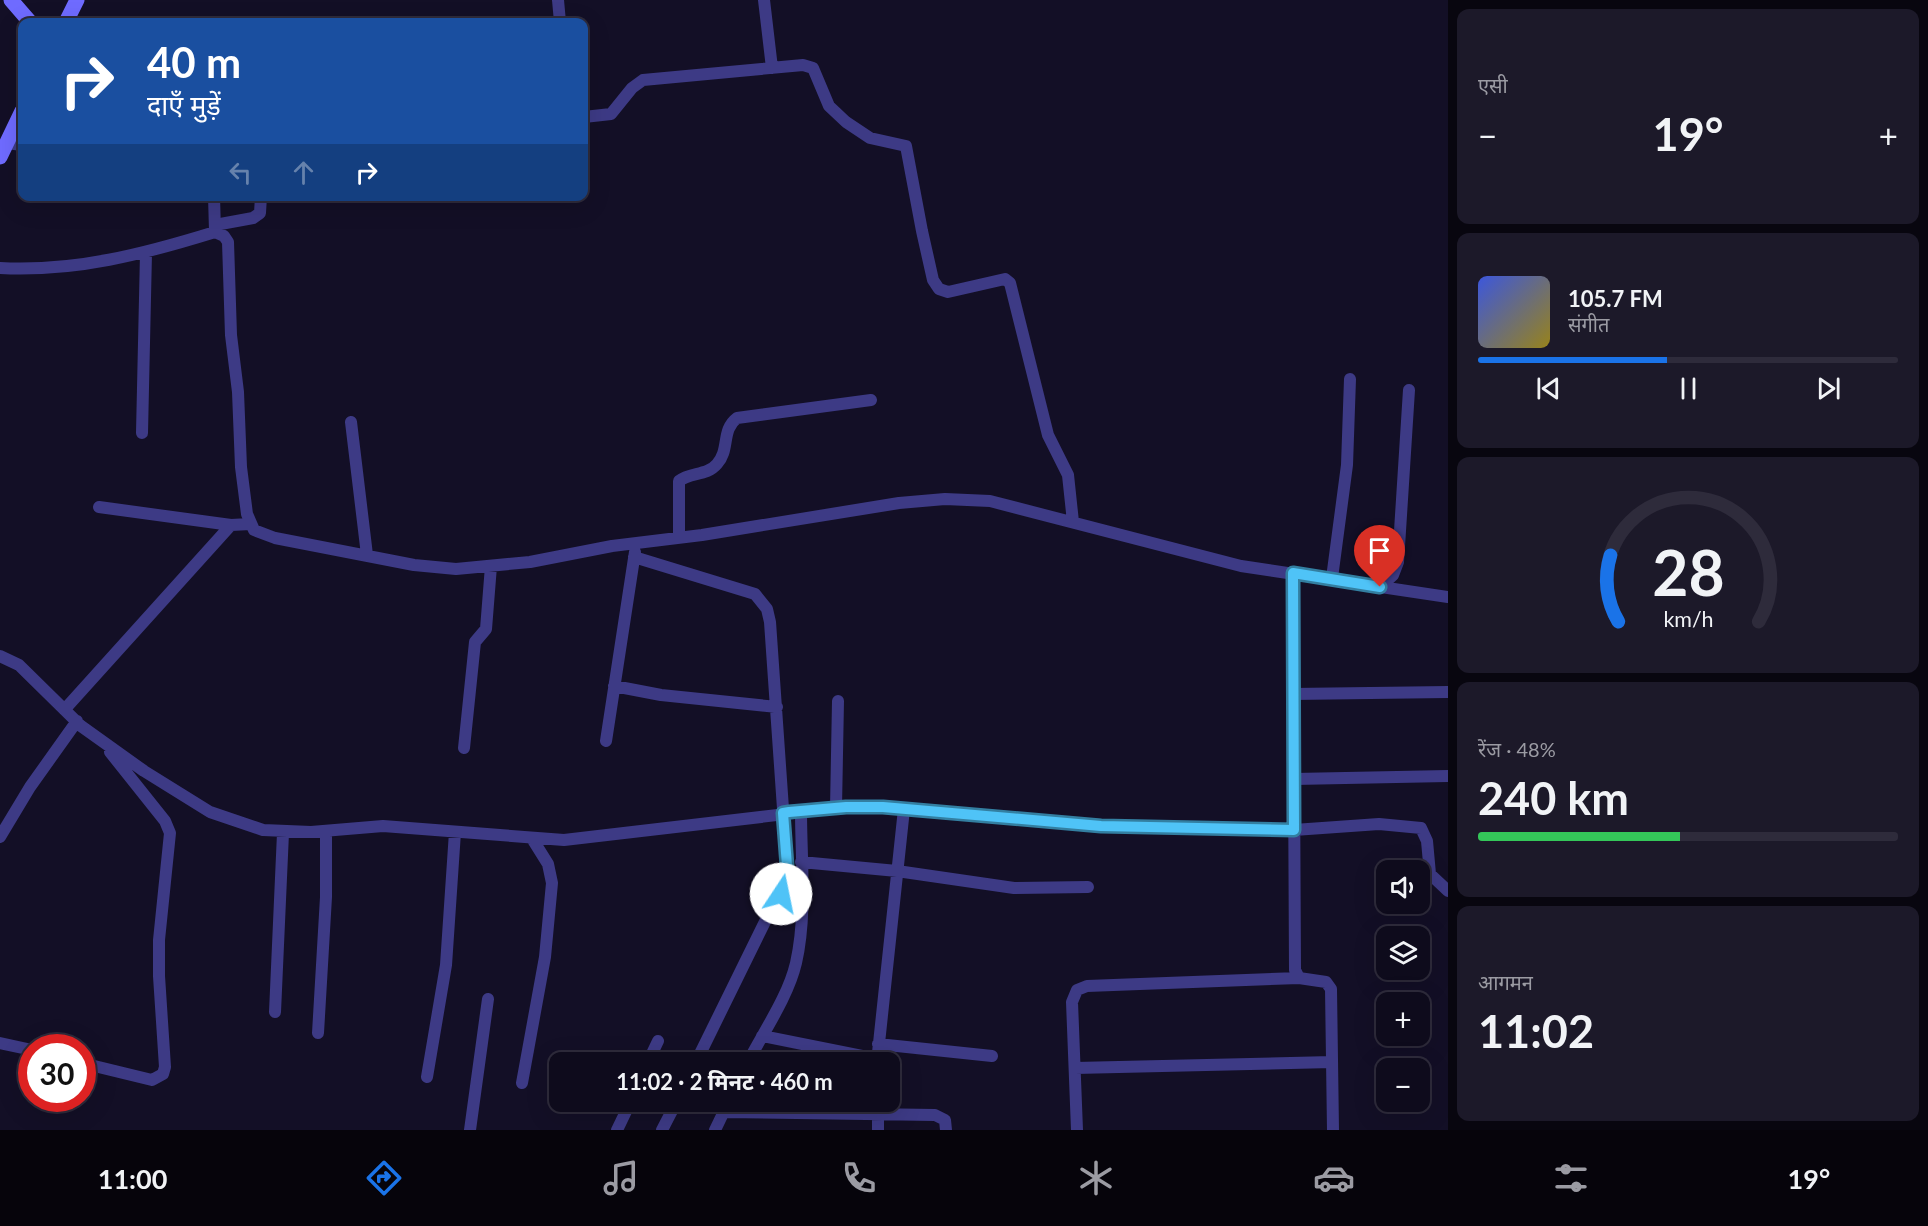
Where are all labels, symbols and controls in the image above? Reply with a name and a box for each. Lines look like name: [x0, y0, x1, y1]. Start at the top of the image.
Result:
text: 40 m: [147, 37, 241, 87]
icon: right: [48, 42, 126, 120]
text: एसी: [1478, 73, 1508, 97]
text: दाएँ मुड़ें: [147, 88, 221, 121]
text: 19°: [1653, 107, 1723, 161]
text: −: [1478, 115, 1497, 155]
text: +: [1879, 115, 1898, 155]
icon: left: [224, 156, 257, 189]
icon: ahead: [287, 156, 320, 189]
icon: right: [350, 156, 383, 189]
text: 105.7 FM: [1568, 285, 1663, 312]
text: संगीत: [1568, 312, 1609, 336]
icon: previous: [1532, 372, 1565, 405]
icon: pause: [1672, 372, 1705, 405]
icon: next: [1812, 372, 1845, 405]
pin: [1354, 525, 1405, 587]
icon: arrive: [1363, 534, 1396, 567]
text: 28: [1652, 534, 1724, 609]
text: km/h: [1663, 606, 1713, 632]
text: रेंज · 48%: [1478, 737, 1556, 761]
text: 240 km: [1478, 771, 1629, 825]
map controls: [1376, 860, 1430, 1112]
button: sound: [1376, 860, 1430, 914]
position arrow: [749, 862, 813, 926]
button: layers: [1376, 926, 1430, 980]
text: आगमन: [1478, 970, 1533, 994]
button: +: [1376, 992, 1430, 1046]
text: 11:02: [1478, 1004, 1594, 1058]
speed limit sign: 30: [18, 1034, 96, 1112]
button: −: [1376, 1058, 1430, 1112]
text: 11:02 · 2 मिनट · 460 m: [616, 1068, 833, 1095]
icon: directions: [363, 1157, 405, 1199]
icon: music: [600, 1157, 642, 1199]
icon: phone: [838, 1157, 880, 1199]
icon: climate: [1075, 1157, 1117, 1199]
icon: car: [1313, 1157, 1355, 1199]
icon: filters: [1550, 1157, 1592, 1199]
text: 11:00: [98, 1162, 167, 1195]
text: 19°: [1788, 1162, 1830, 1195]

